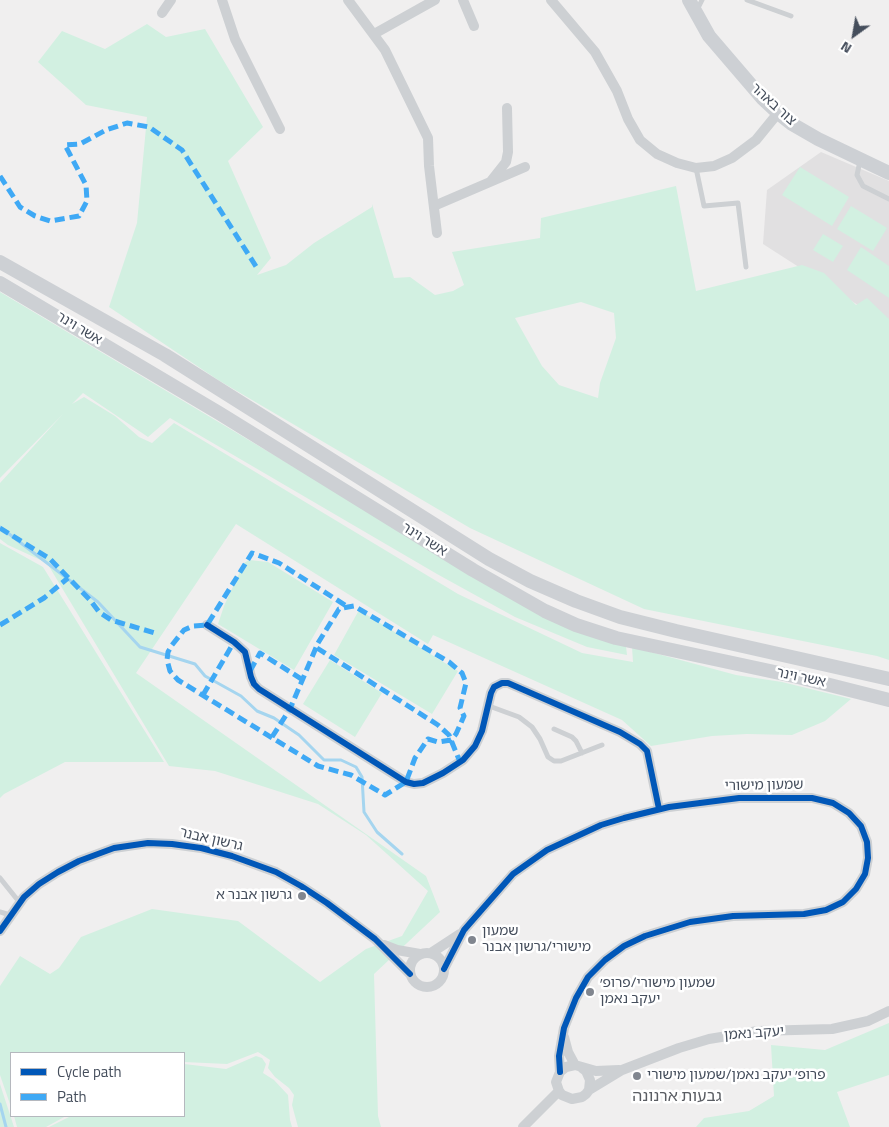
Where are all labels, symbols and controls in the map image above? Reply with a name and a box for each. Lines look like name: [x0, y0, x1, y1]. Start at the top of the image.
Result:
north arrow: [829, 10, 879, 60]
text: N: [836, 37, 855, 60]
street label: צור באהר: [747, 80, 799, 130]
street label: אשר וינר: [53, 309, 105, 349]
street label: אשר וינר: [398, 520, 450, 560]
street label: אשר וינר: [775, 665, 827, 691]
street label: שמעון מישורי: [724, 777, 804, 795]
street label: גרשון אבנר: [178, 825, 244, 855]
place label: גרשון אבנר א: [216, 888, 292, 904]
marker: גרשון אבנר א: [296, 890, 308, 902]
place label: שמעון מישורי/גרשון אבנר: [482, 924, 591, 956]
marker: שמעון מישורי/גרשון אבנר: [466, 934, 478, 946]
place label: שמעון מישורי/פרופ׳ יעקב נאמן: [600, 976, 715, 1009]
marker: שמעון מישורי/פרופ׳ יעקב נאמן: [584, 986, 596, 998]
street label: יעקב נאמן: [723, 1024, 785, 1044]
legend: [10, 1052, 185, 1117]
text: Cycle path: [57, 1060, 122, 1083]
place label: פרופ׳ יעקב נאמן/שמעון מישורי: [647, 1068, 826, 1084]
marker: פרופ׳ יעקב נאמן/שמעון מישורי: [631, 1070, 643, 1082]
text: Path: [57, 1085, 87, 1108]
district label: גבעות ארנונה: [632, 1087, 722, 1107]

